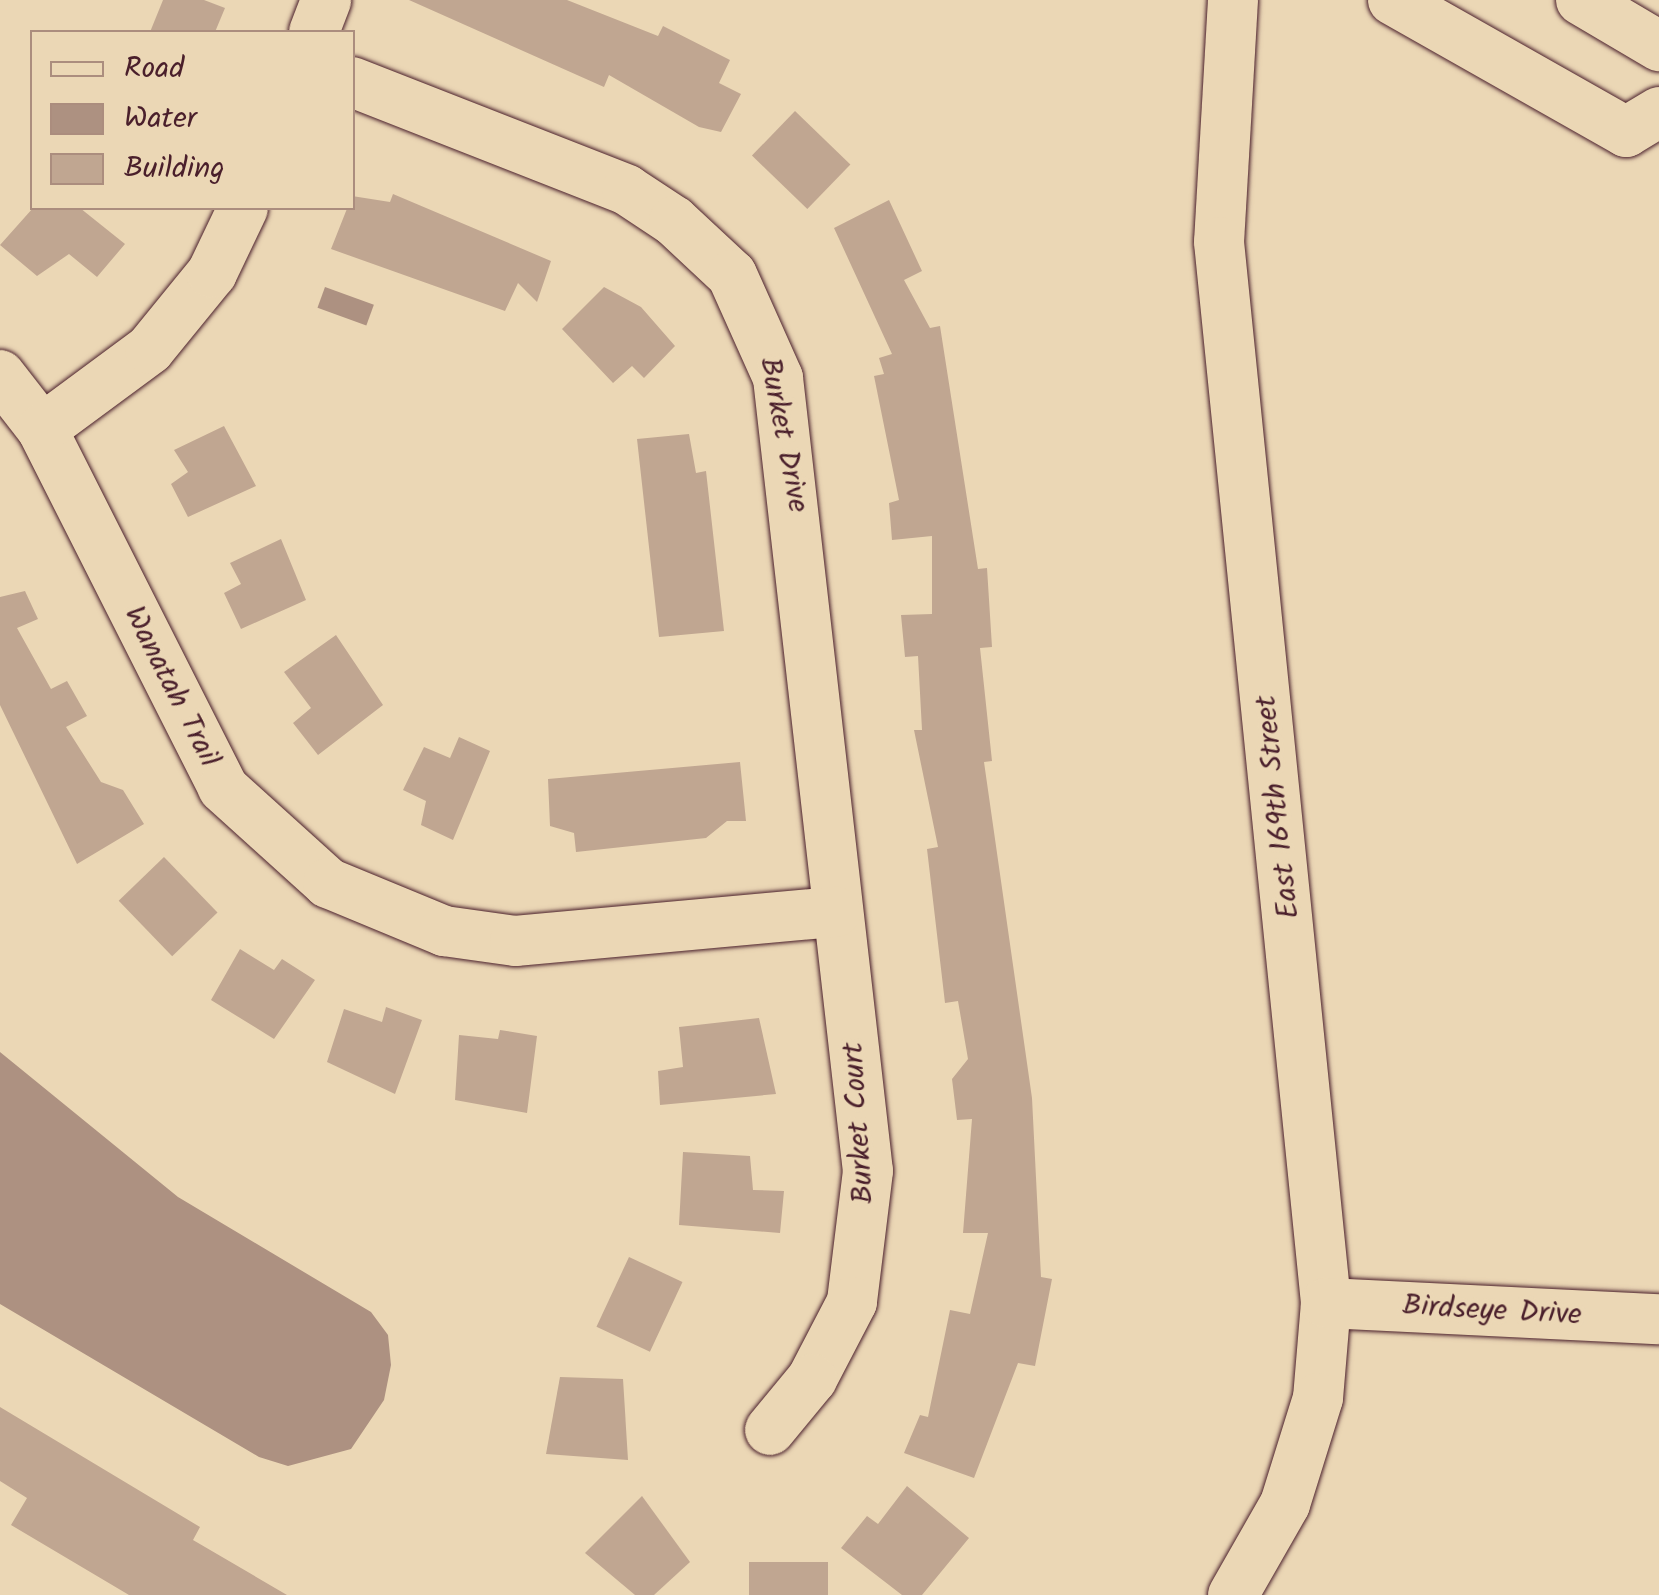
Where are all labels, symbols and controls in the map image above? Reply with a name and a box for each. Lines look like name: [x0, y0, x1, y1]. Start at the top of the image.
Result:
legend: [30, 30, 355, 210]
text: Road: [124, 45, 184, 93]
text: Water: [124, 95, 197, 143]
text: Building: [124, 145, 224, 193]
street label: Burket Drive: [750, 354, 816, 516]
street label: Wanatah Trail: [115, 600, 227, 774]
street label: East 169th Street: [1248, 693, 1308, 921]
street label: Burket Court: [835, 1041, 883, 1205]
street label: Birdseye Drive: [1401, 1288, 1583, 1334]

